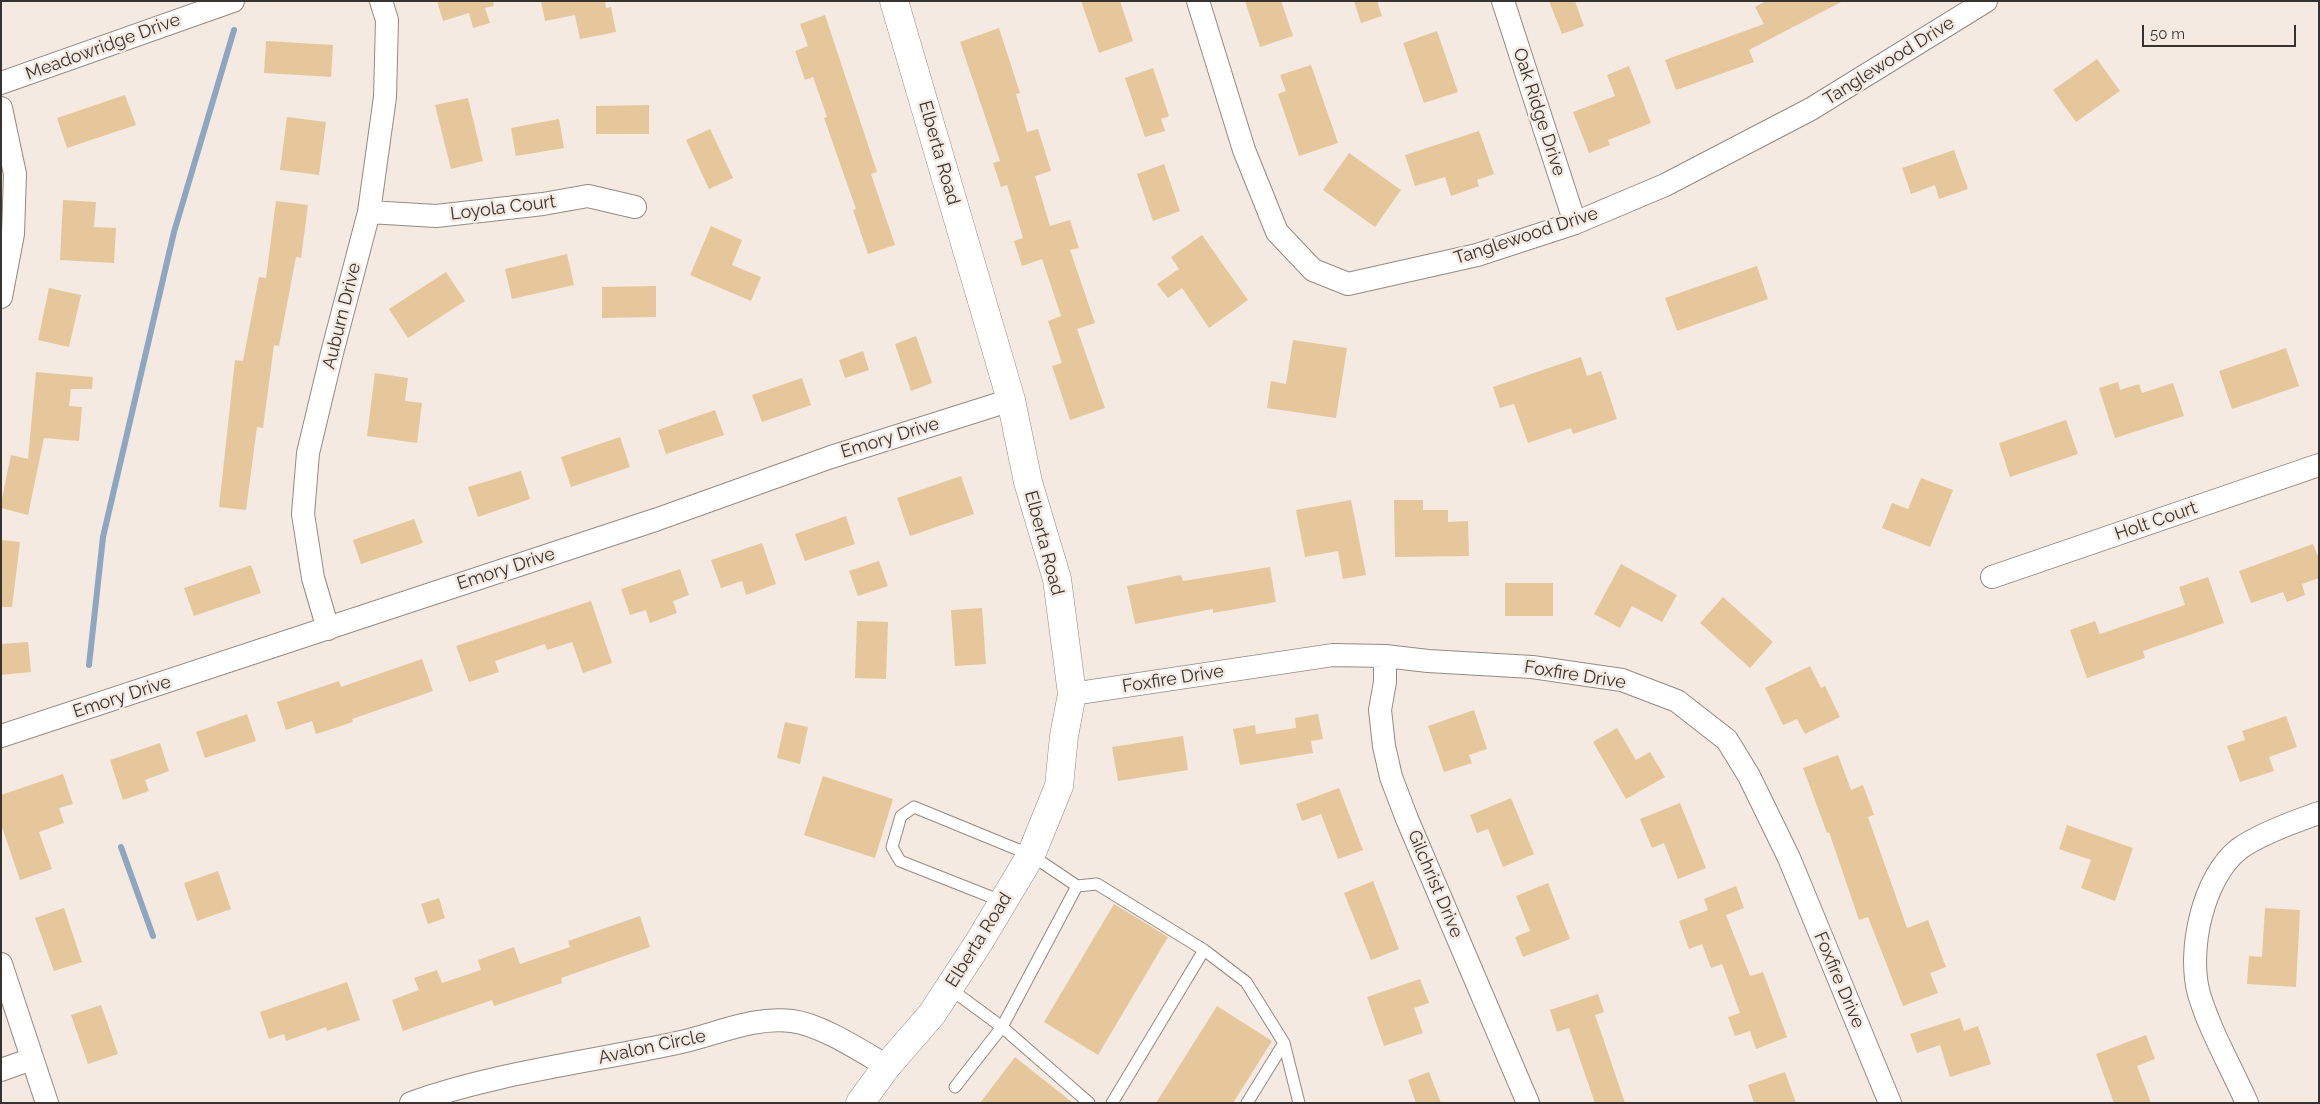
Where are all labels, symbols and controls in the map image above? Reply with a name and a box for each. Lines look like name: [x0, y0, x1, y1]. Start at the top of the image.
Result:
street label: Meadowridge Drive: [23, 9, 183, 85]
street label: Tanglewood Drive: [1820, 12, 1958, 110]
scale bar: [2145, 15, 2299, 47]
text: 50 m: [2150, 25, 2185, 43]
street label: Oak Ridge Drive: [1508, 45, 1570, 179]
street label: Elberta Road: [914, 98, 964, 208]
street label: Loyola Court: [449, 191, 557, 225]
street label: Tanglewood Drive: [1451, 203, 1601, 269]
street label: Auburn Drive: [318, 261, 366, 371]
street label: Emory Drive: [838, 413, 942, 463]
street label: Elberta Road: [1020, 488, 1068, 598]
street label: Holt Court: [2112, 497, 2200, 545]
street label: Emory Drive: [454, 543, 558, 595]
street label: Foxfire Drive: [1523, 656, 1627, 694]
street label: Foxfire Drive: [1121, 660, 1225, 698]
street label: Emory Drive: [70, 671, 174, 723]
street label: Gilchrist Drive: [1403, 827, 1467, 941]
street label: Elberta Road: [941, 889, 1017, 991]
street label: Foxfire Drive: [1809, 929, 1869, 1031]
street label: Avalon Circle: [596, 1025, 708, 1069]

